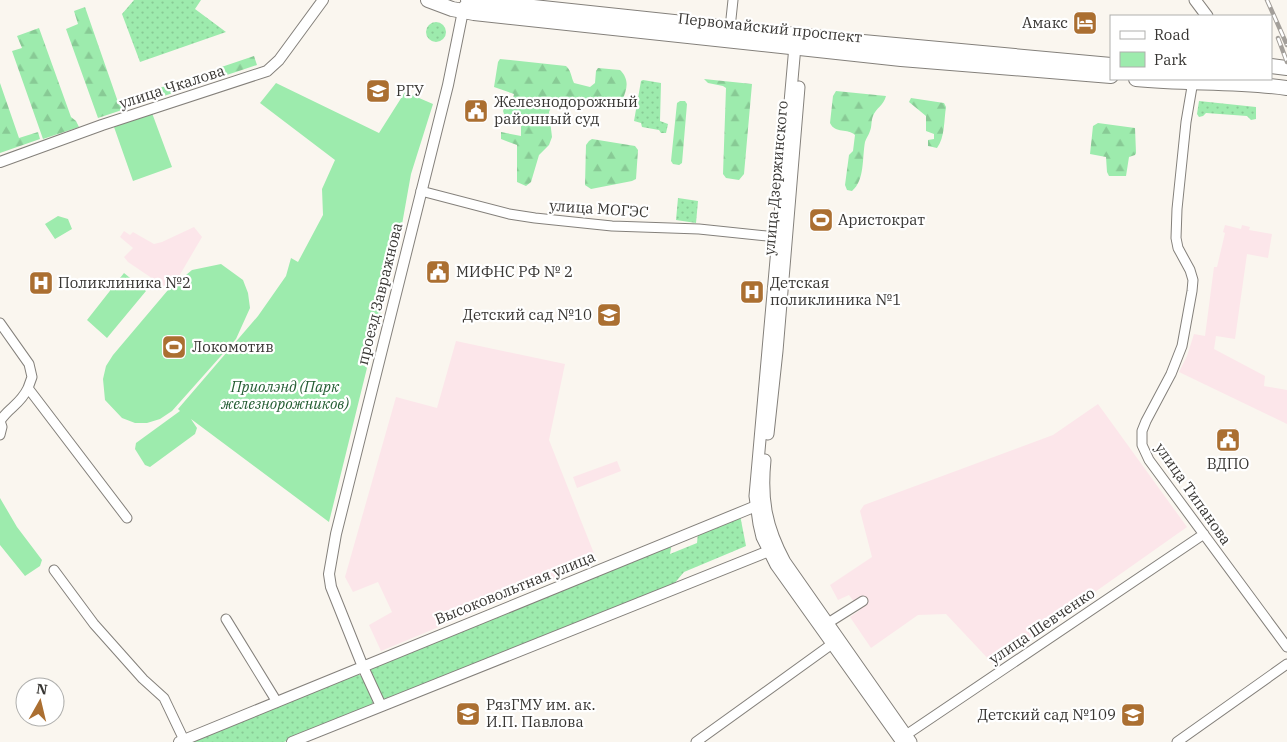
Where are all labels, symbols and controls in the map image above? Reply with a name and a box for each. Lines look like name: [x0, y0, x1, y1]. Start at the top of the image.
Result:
street label: Первомайский проспект: [677, 8, 863, 47]
hotel icon: Амакс: [1072, 10, 1098, 36]
place label: Амакс: [1022, 13, 1068, 32]
legend: [1110, 15, 1272, 80]
text: Road: [1154, 25, 1190, 44]
text: Park: [1154, 50, 1187, 69]
street label: улица Чкалова: [117, 61, 227, 113]
school or university icon: РГУ: [365, 78, 391, 104]
place label: РГУ: [396, 81, 424, 100]
place label: Железнодорожный районный суд: [494, 92, 638, 128]
public building icon: Железнодорожный районный суд: [463, 98, 489, 124]
street label: улица Дзержинского: [759, 100, 792, 256]
street label: улица МОГЭС: [549, 196, 649, 221]
sports icon: Аристократ: [808, 207, 834, 233]
place label: Аристократ: [838, 210, 925, 229]
street label: проезд Завражнова: [353, 221, 406, 367]
public building icon: МИФНС РФ № 2: [425, 259, 451, 285]
place label: МИФНС РФ № 2: [456, 262, 573, 281]
hospital icon: Поликлиника №2: [28, 270, 54, 296]
place label: Поликлиника №2: [58, 273, 191, 292]
place label: Детская поликлиника №1: [770, 273, 901, 309]
hospital icon: Детская поликлиника №1: [739, 279, 765, 305]
school or university icon: Детский сад №10: [596, 302, 622, 328]
place label: Детский сад №10: [463, 305, 592, 324]
sports icon: Локомотив: [161, 334, 187, 360]
place label: Локомотив: [192, 337, 274, 356]
park label: Приолэнд (Парк железнорожников): [220, 377, 349, 413]
public building icon: ВДПО: [1215, 427, 1241, 453]
street label: улица Типанова: [1151, 439, 1236, 548]
place label: ВДПО: [1207, 454, 1249, 473]
street label: Высоковольтная улица: [432, 547, 598, 628]
street label: улица Шевченко: [985, 583, 1098, 668]
north arrow: [15, 677, 65, 727]
text: N: [35, 679, 49, 699]
place label: РязГМУ им. ак. И.П. Павлова: [486, 695, 596, 731]
school or university icon: РязГМУ им. ак. И.П. Павлова: [455, 701, 481, 727]
school or university icon: Детский сад №109: [1120, 702, 1146, 728]
place label: Детский сад №109: [978, 705, 1116, 724]

